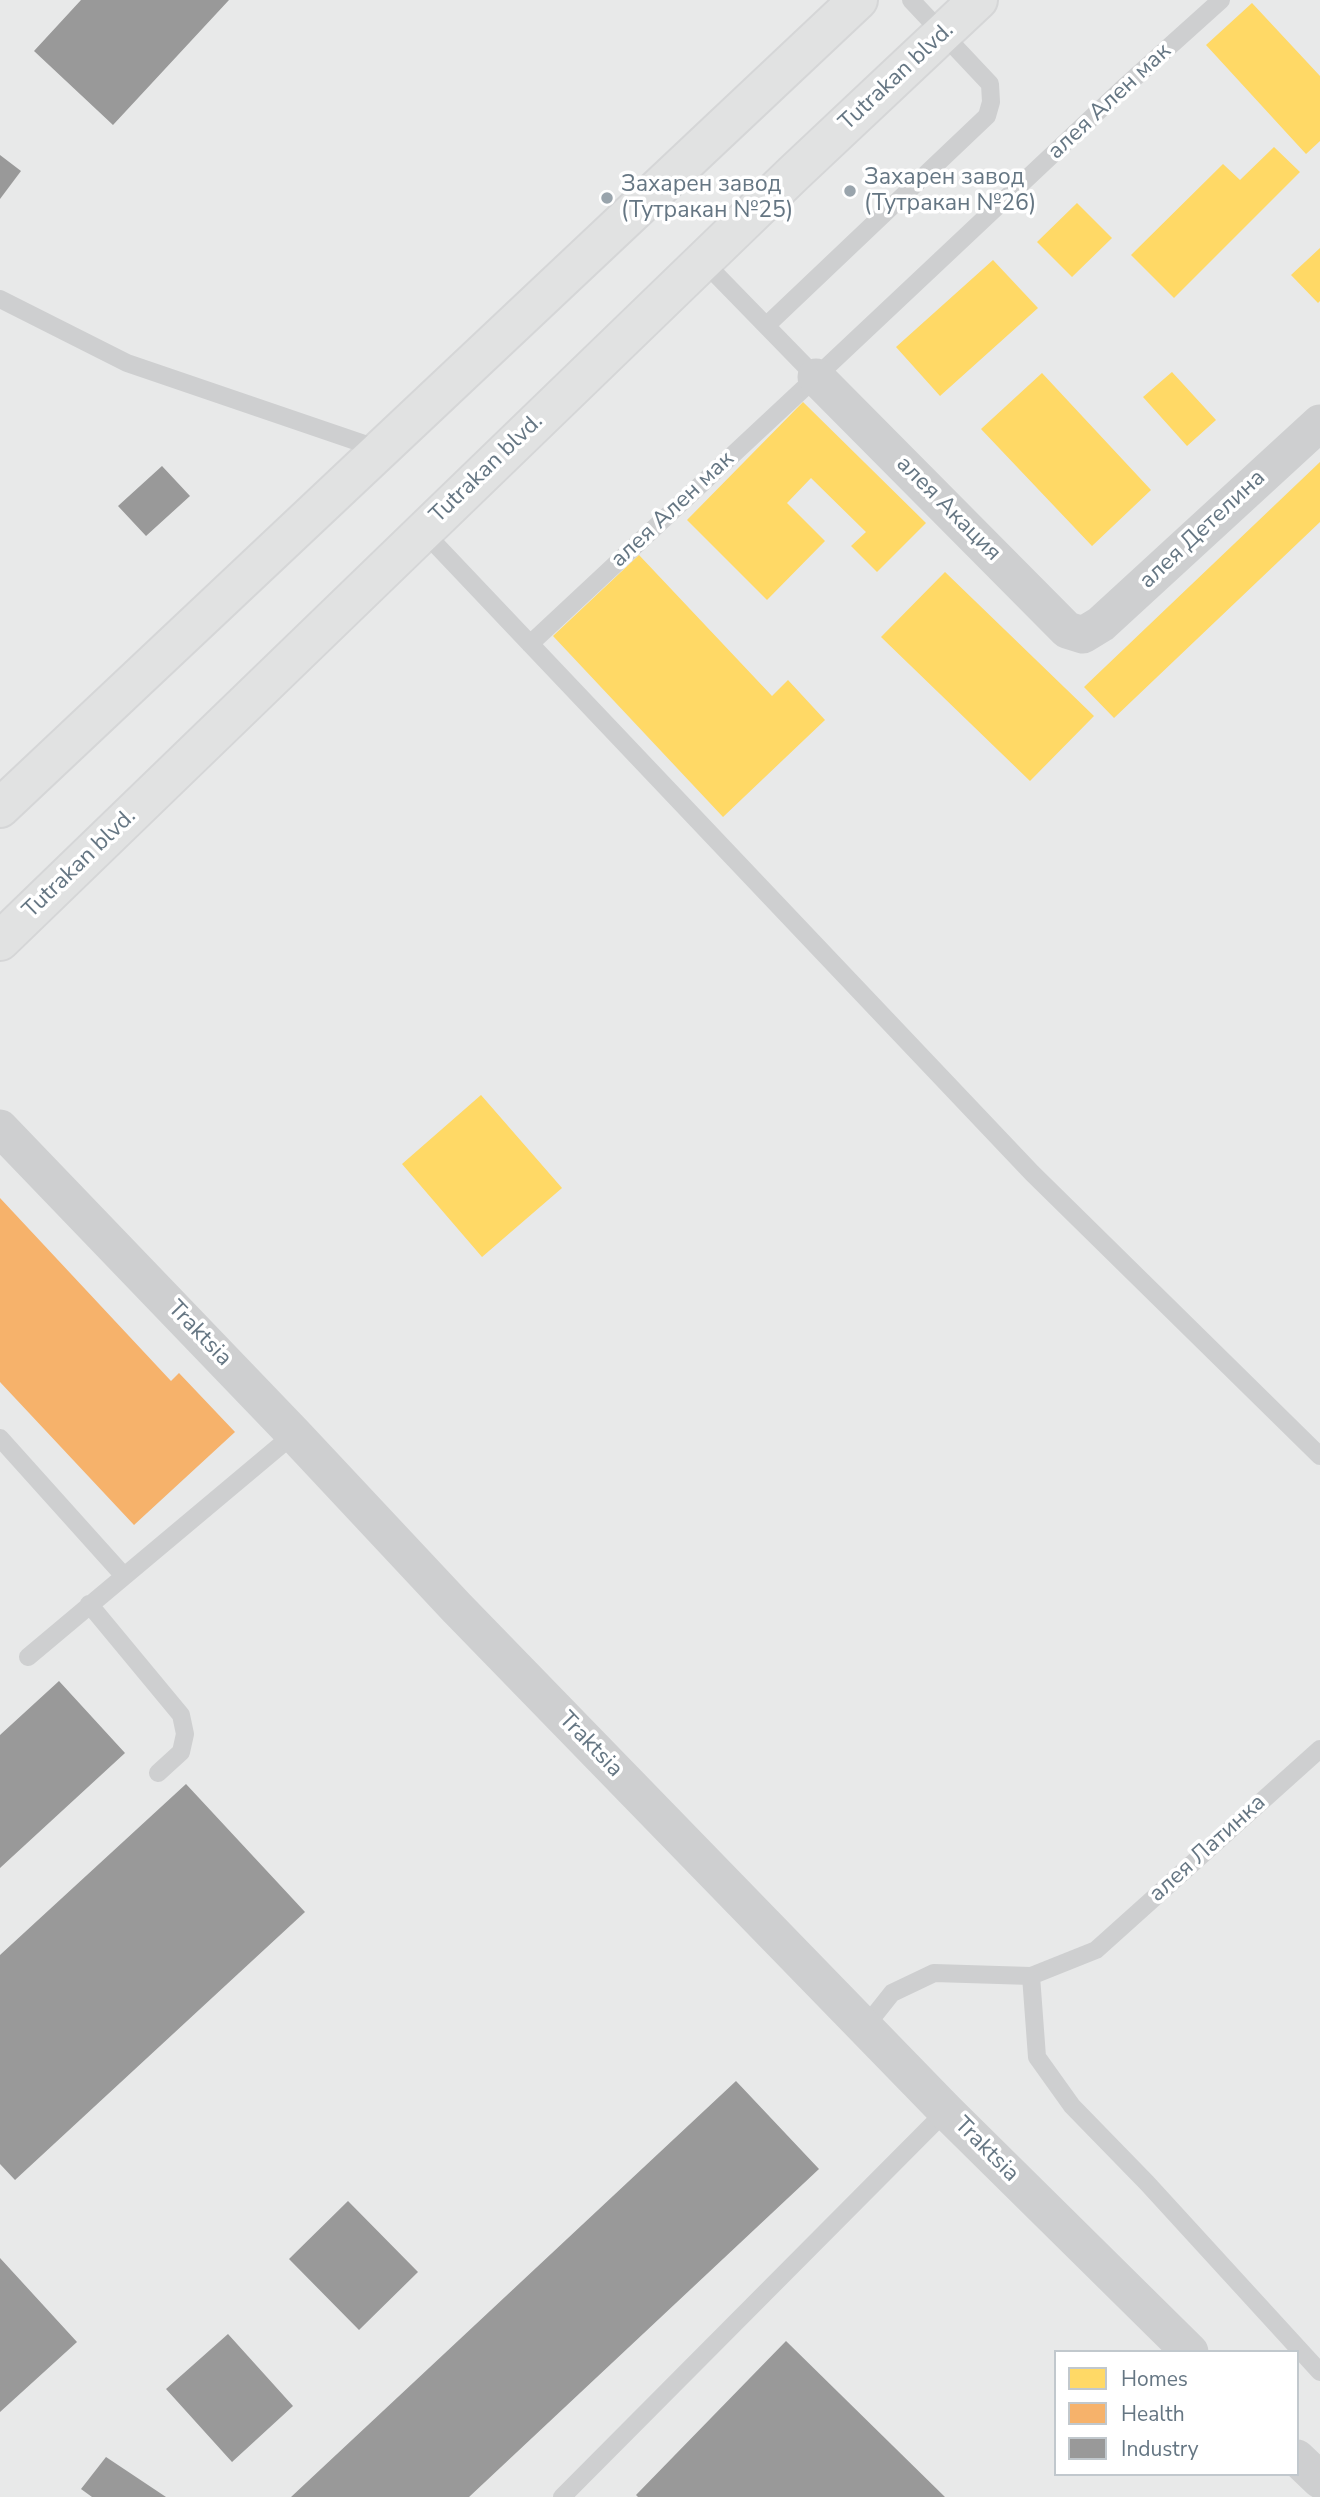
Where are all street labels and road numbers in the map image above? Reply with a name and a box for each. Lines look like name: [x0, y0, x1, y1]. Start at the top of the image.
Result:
street label: Tutrakan blvd.: [834, 17, 960, 137]
street label: алея Ален мак: [1043, 38, 1177, 166]
street label: Tutrakan blvd.: [425, 408, 549, 530]
street label: алея Ален мак: [606, 446, 740, 574]
street label: алея Акация: [890, 451, 1006, 567]
street label: алея Детелина: [1134, 465, 1272, 595]
street label: Tutrakan blvd.: [18, 803, 142, 925]
street label: Traktsia: [161, 1296, 237, 1372]
street label: Traktsia: [552, 1707, 628, 1783]
street label: алея Латинка: [1144, 1789, 1272, 1909]
street label: Traktsia: [948, 2112, 1024, 2188]

